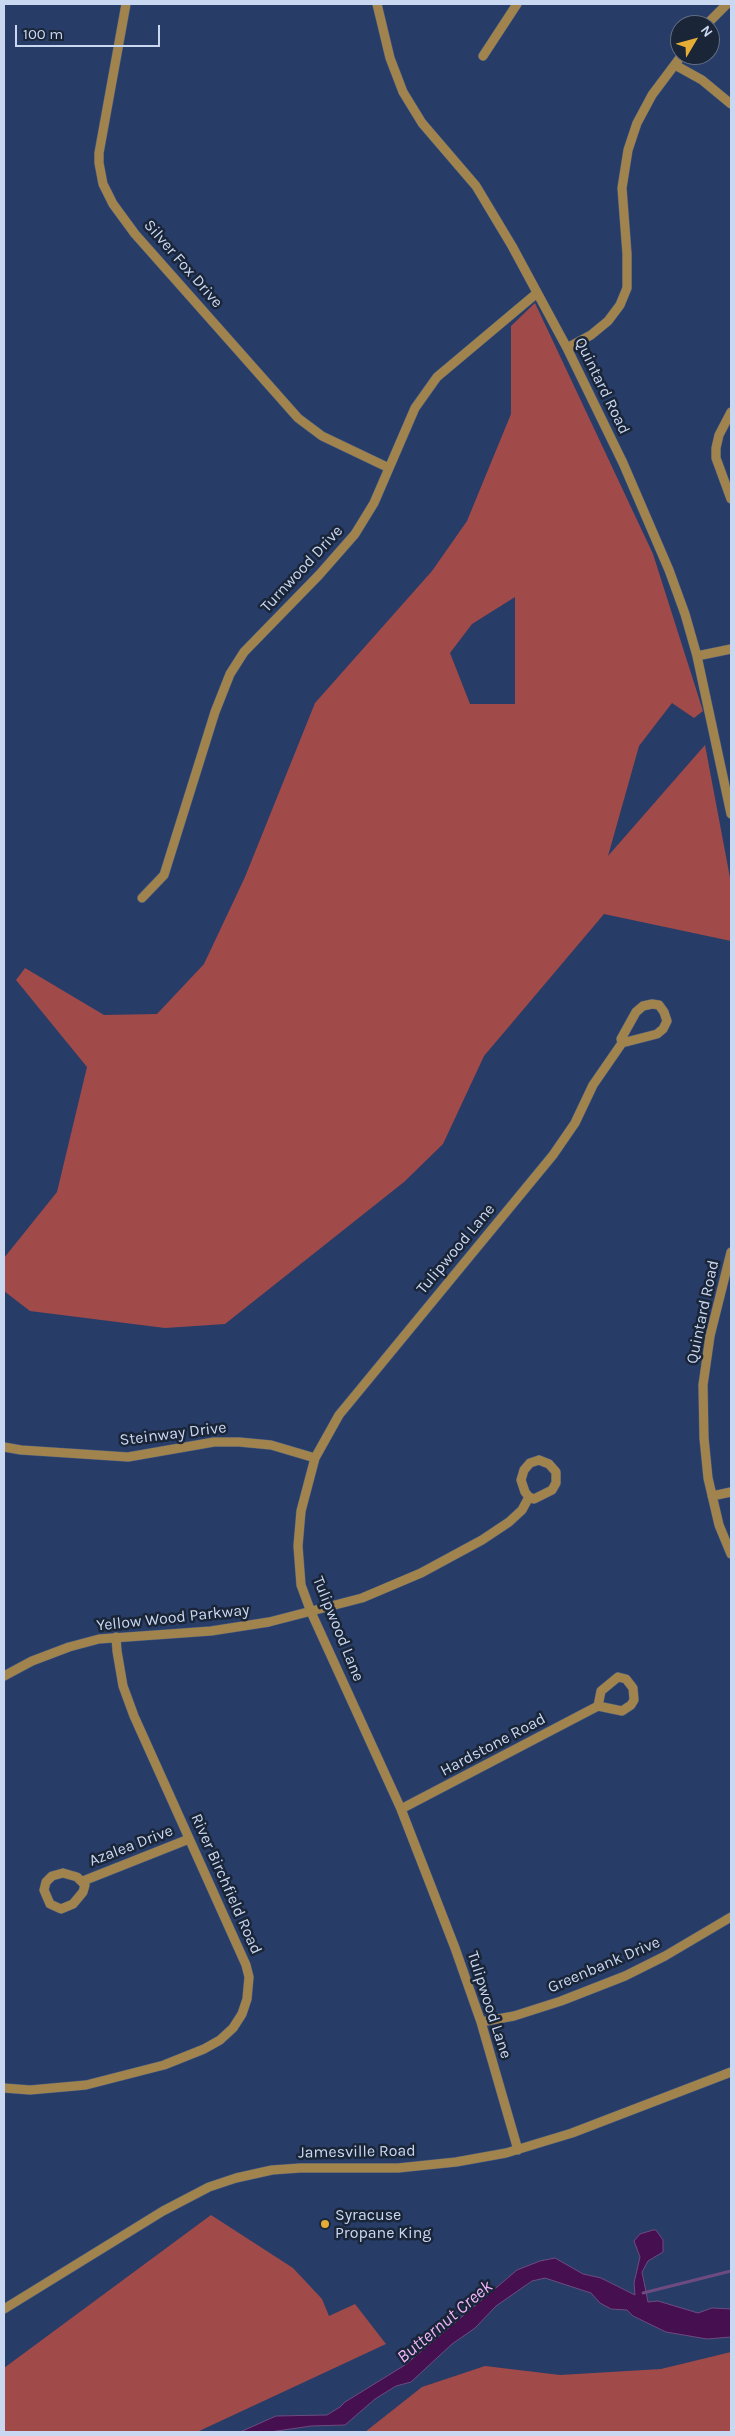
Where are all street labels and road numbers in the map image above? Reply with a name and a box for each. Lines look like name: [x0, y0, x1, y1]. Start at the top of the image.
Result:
street label: Silver Fox Drive: [139, 216, 227, 312]
street label: Quintard Road: [570, 334, 634, 438]
street label: Turnwood Drive: [257, 522, 347, 616]
street label: Tulipwood Lane: [413, 1200, 499, 1298]
street label: Quintard Road: [683, 1259, 723, 1365]
street label: Steinway Drive: [119, 1418, 227, 1450]
street label: Tulipwood Lane: [308, 1574, 368, 1684]
street label: Yellow Wood Parkway: [95, 1600, 251, 1636]
street label: Hardstone Road: [437, 1709, 549, 1781]
street label: River Birchfield Road: [186, 1811, 266, 1957]
street label: Azalea Drive: [86, 1821, 176, 1871]
street label: Greenbank Drive: [545, 1933, 663, 1997]
street label: Tulipwood Lane: [463, 1949, 515, 2061]
street label: Jamesville Road: [298, 2141, 416, 2163]

